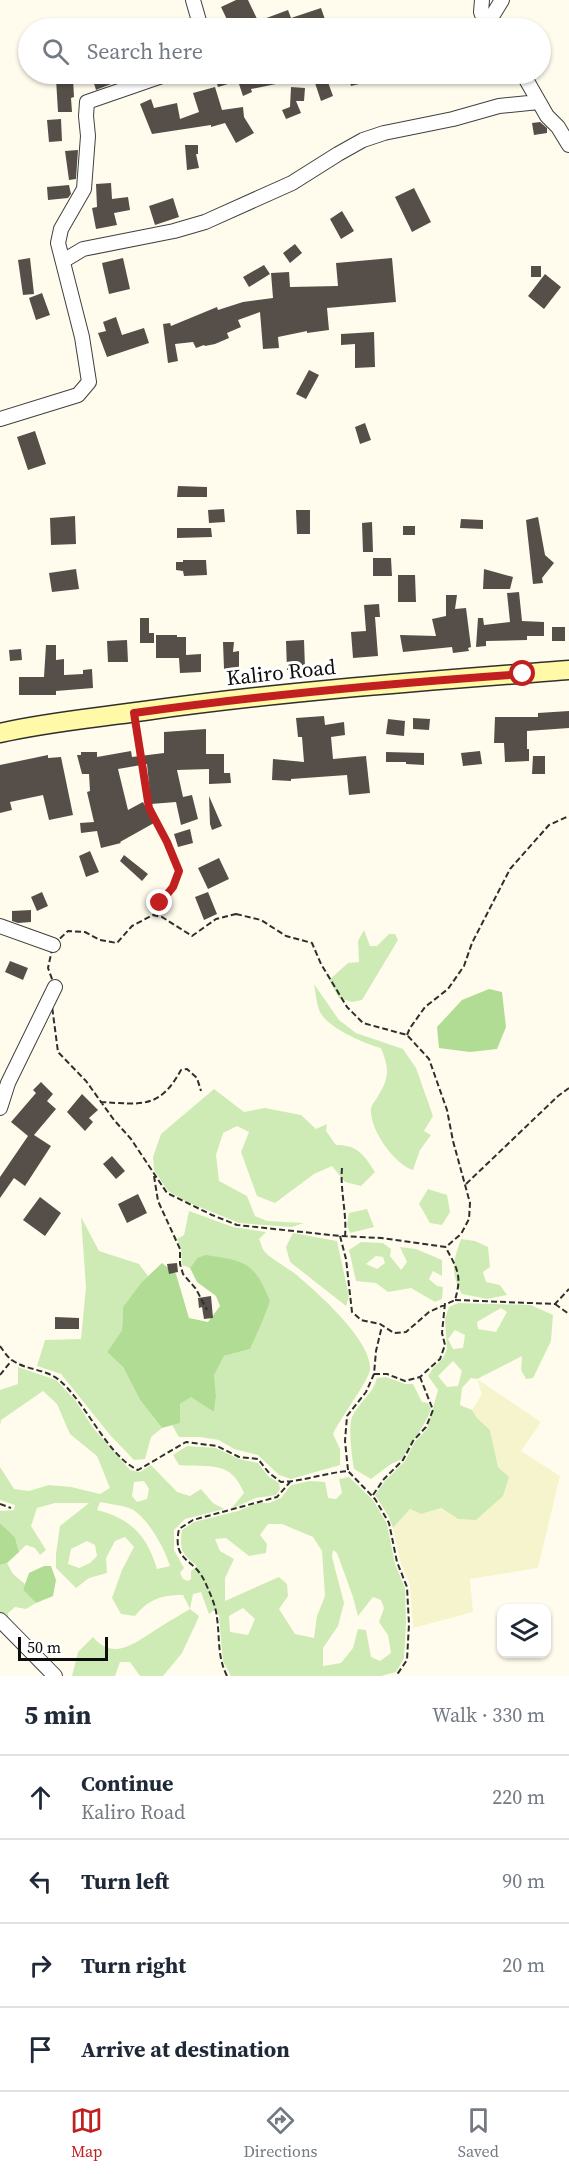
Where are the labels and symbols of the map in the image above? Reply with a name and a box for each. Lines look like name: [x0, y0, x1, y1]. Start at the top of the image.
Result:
street label: Kaliro Road: [225, 652, 337, 692]
route start: [509, 660, 535, 686]
route end: [146, 889, 172, 915]
scale bar: [18, 1634, 108, 1662]

